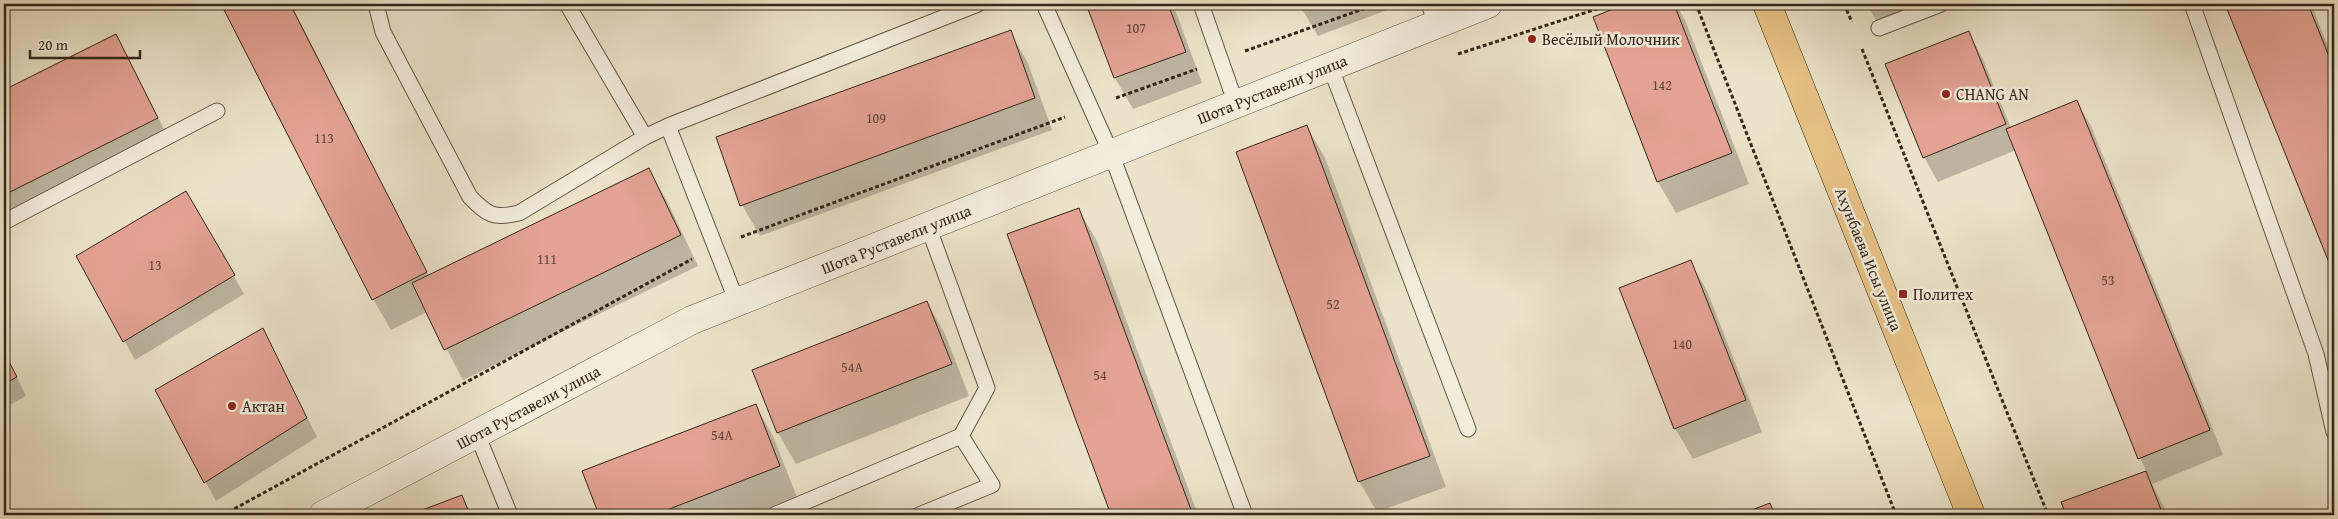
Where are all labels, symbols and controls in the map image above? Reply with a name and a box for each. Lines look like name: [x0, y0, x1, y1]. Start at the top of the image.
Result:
house number: 107: [1126, 18, 1146, 38]
place label: Весёлый Молочник: [1542, 27, 1680, 51]
scale bar: [30, 28, 140, 60]
marker: Весёлый Молочник: [1526, 33, 1538, 45]
text: 20 m: [38, 34, 69, 55]
street label: Шота Руставели улица: [1193, 48, 1351, 130]
house number: 142: [1652, 75, 1672, 95]
place label: CHANG AN: [1956, 82, 2029, 106]
marker: CHANG AN: [1940, 88, 1952, 100]
house number: 109: [866, 108, 886, 128]
house number: 113: [314, 128, 334, 148]
street label: Ахунбаева Исы улица: [1829, 183, 1909, 335]
street label: Шота Руставели улица: [817, 198, 975, 280]
house number: 111: [537, 249, 557, 269]
house number: 13: [148, 255, 162, 275]
house number: 53: [2101, 270, 2115, 290]
place label: Политех: [1913, 282, 1974, 306]
marker: Политех: [1897, 288, 1909, 300]
house number: 52: [1326, 294, 1340, 314]
house number: 140: [1672, 334, 1692, 354]
house number: 54А: [841, 357, 863, 377]
street label: Шота Руставели улица: [452, 359, 605, 455]
house number: 54: [1093, 365, 1107, 385]
place label: Актан: [242, 394, 285, 418]
marker: Актан: [226, 400, 238, 412]
house number: 54А: [711, 425, 733, 445]

